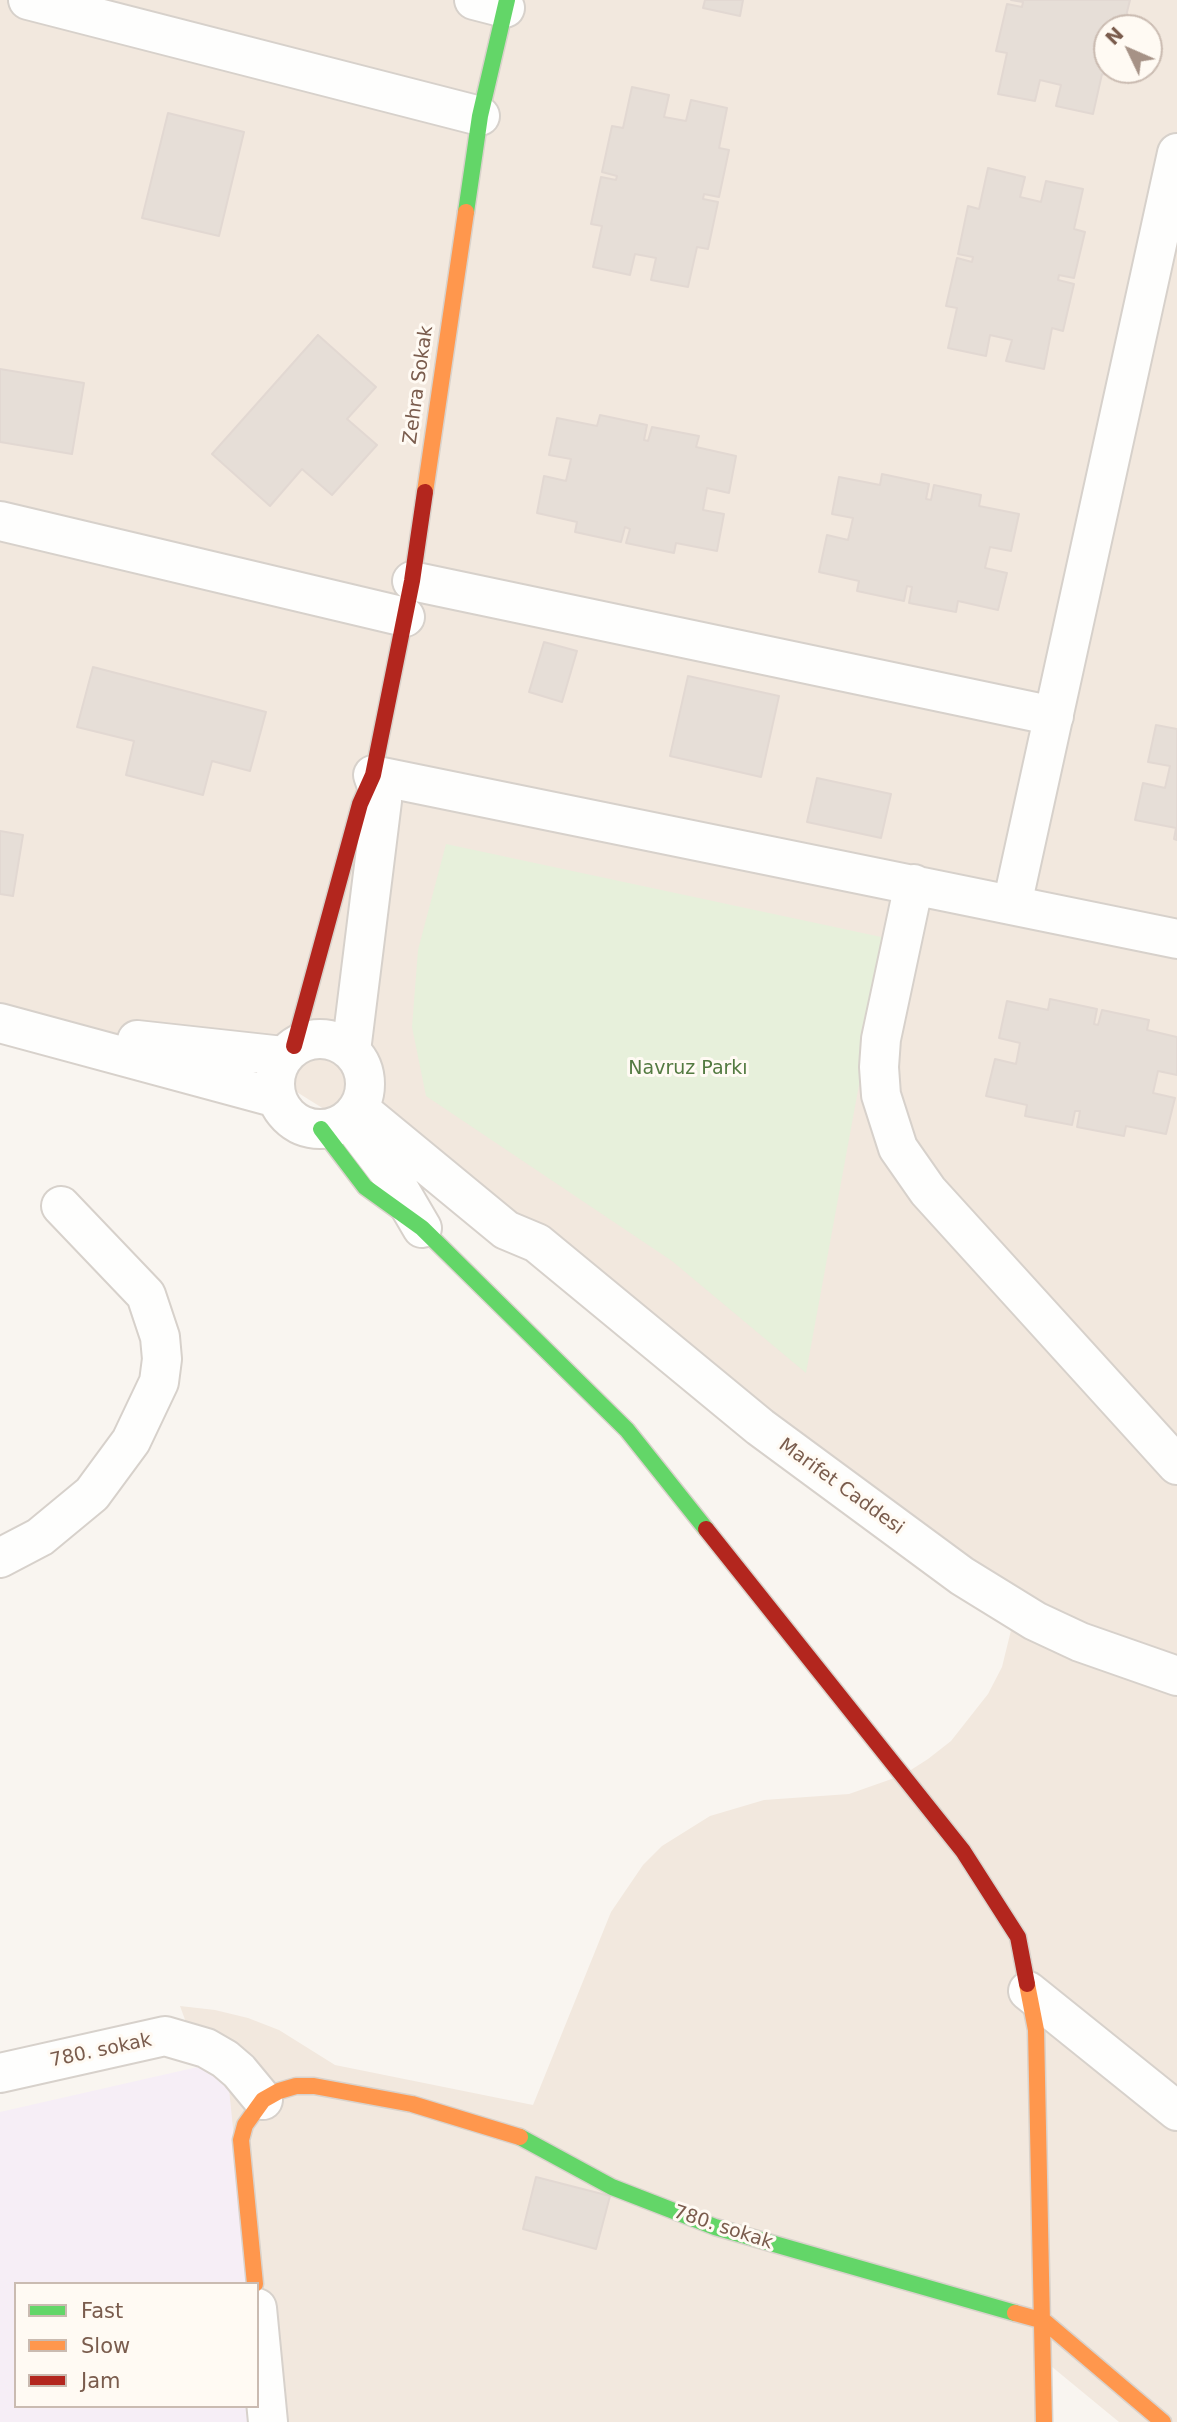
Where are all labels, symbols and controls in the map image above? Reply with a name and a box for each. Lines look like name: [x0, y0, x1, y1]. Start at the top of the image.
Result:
north arrow: [1093, 14, 1163, 84]
text: N: [1101, 22, 1128, 49]
street label: Zehra Sokak: [399, 324, 439, 446]
park label: Navruz Parkı: [628, 1058, 748, 1080]
street label: Marifet Caddesi: [774, 1434, 908, 1540]
street label: 780. sokak: [48, 2029, 154, 2073]
street label: 780. sokak: [670, 2201, 776, 2255]
legend: [14, 2282, 259, 2408]
text: Fast: [81, 2299, 123, 2323]
text: Slow: [81, 2334, 130, 2358]
text: Jam: [81, 2369, 121, 2393]

